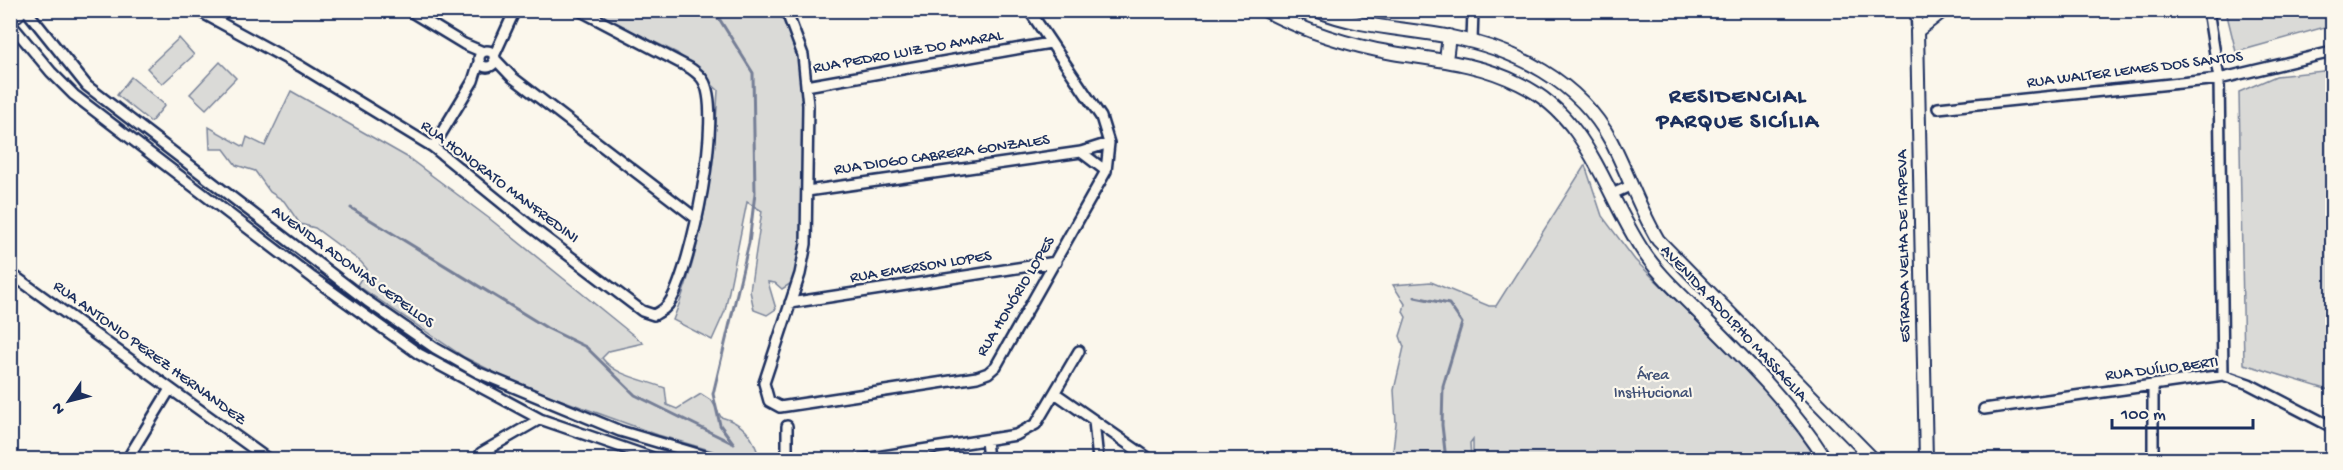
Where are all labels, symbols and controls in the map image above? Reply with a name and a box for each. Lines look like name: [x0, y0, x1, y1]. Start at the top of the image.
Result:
street label: RUA PEDRO LUIZ DO AMARAL: [812, 27, 1006, 79]
street label: RUA WALTER LEMES DOS SANTOS: [2026, 48, 2245, 94]
district label: RESIDENCIAL PARQUE SICÍLIA: [1655, 85, 1820, 136]
street label: RUA HONORATO MANFREDINI: [416, 117, 582, 249]
street label: RUA DIOGO CABRERA GONZALES: [833, 131, 1052, 181]
street label: ESTRADA VELHA DE ITAPEVA: [1894, 148, 1916, 343]
street label: AVENIDA ADONIAS CEPELLOS: [267, 202, 438, 334]
street label: RUA HONÓRIO LOPES: [974, 233, 1061, 361]
street label: AVENIDA ADOLPHO MASSAGLIA: [1655, 242, 1812, 407]
street label: RUA EMERSON LOPES: [849, 247, 994, 289]
street label: RUA ANTONIO PEREZ HERNANDEZ: [49, 277, 249, 431]
street label: RUA DUÍLIO BERTI: [2104, 353, 2220, 386]
park label: Área Institucional: [1614, 366, 1692, 404]
north arrow: [39, 371, 99, 431]
scale bar: [2112, 392, 2253, 430]
text: 100 m: [2120, 405, 2166, 426]

